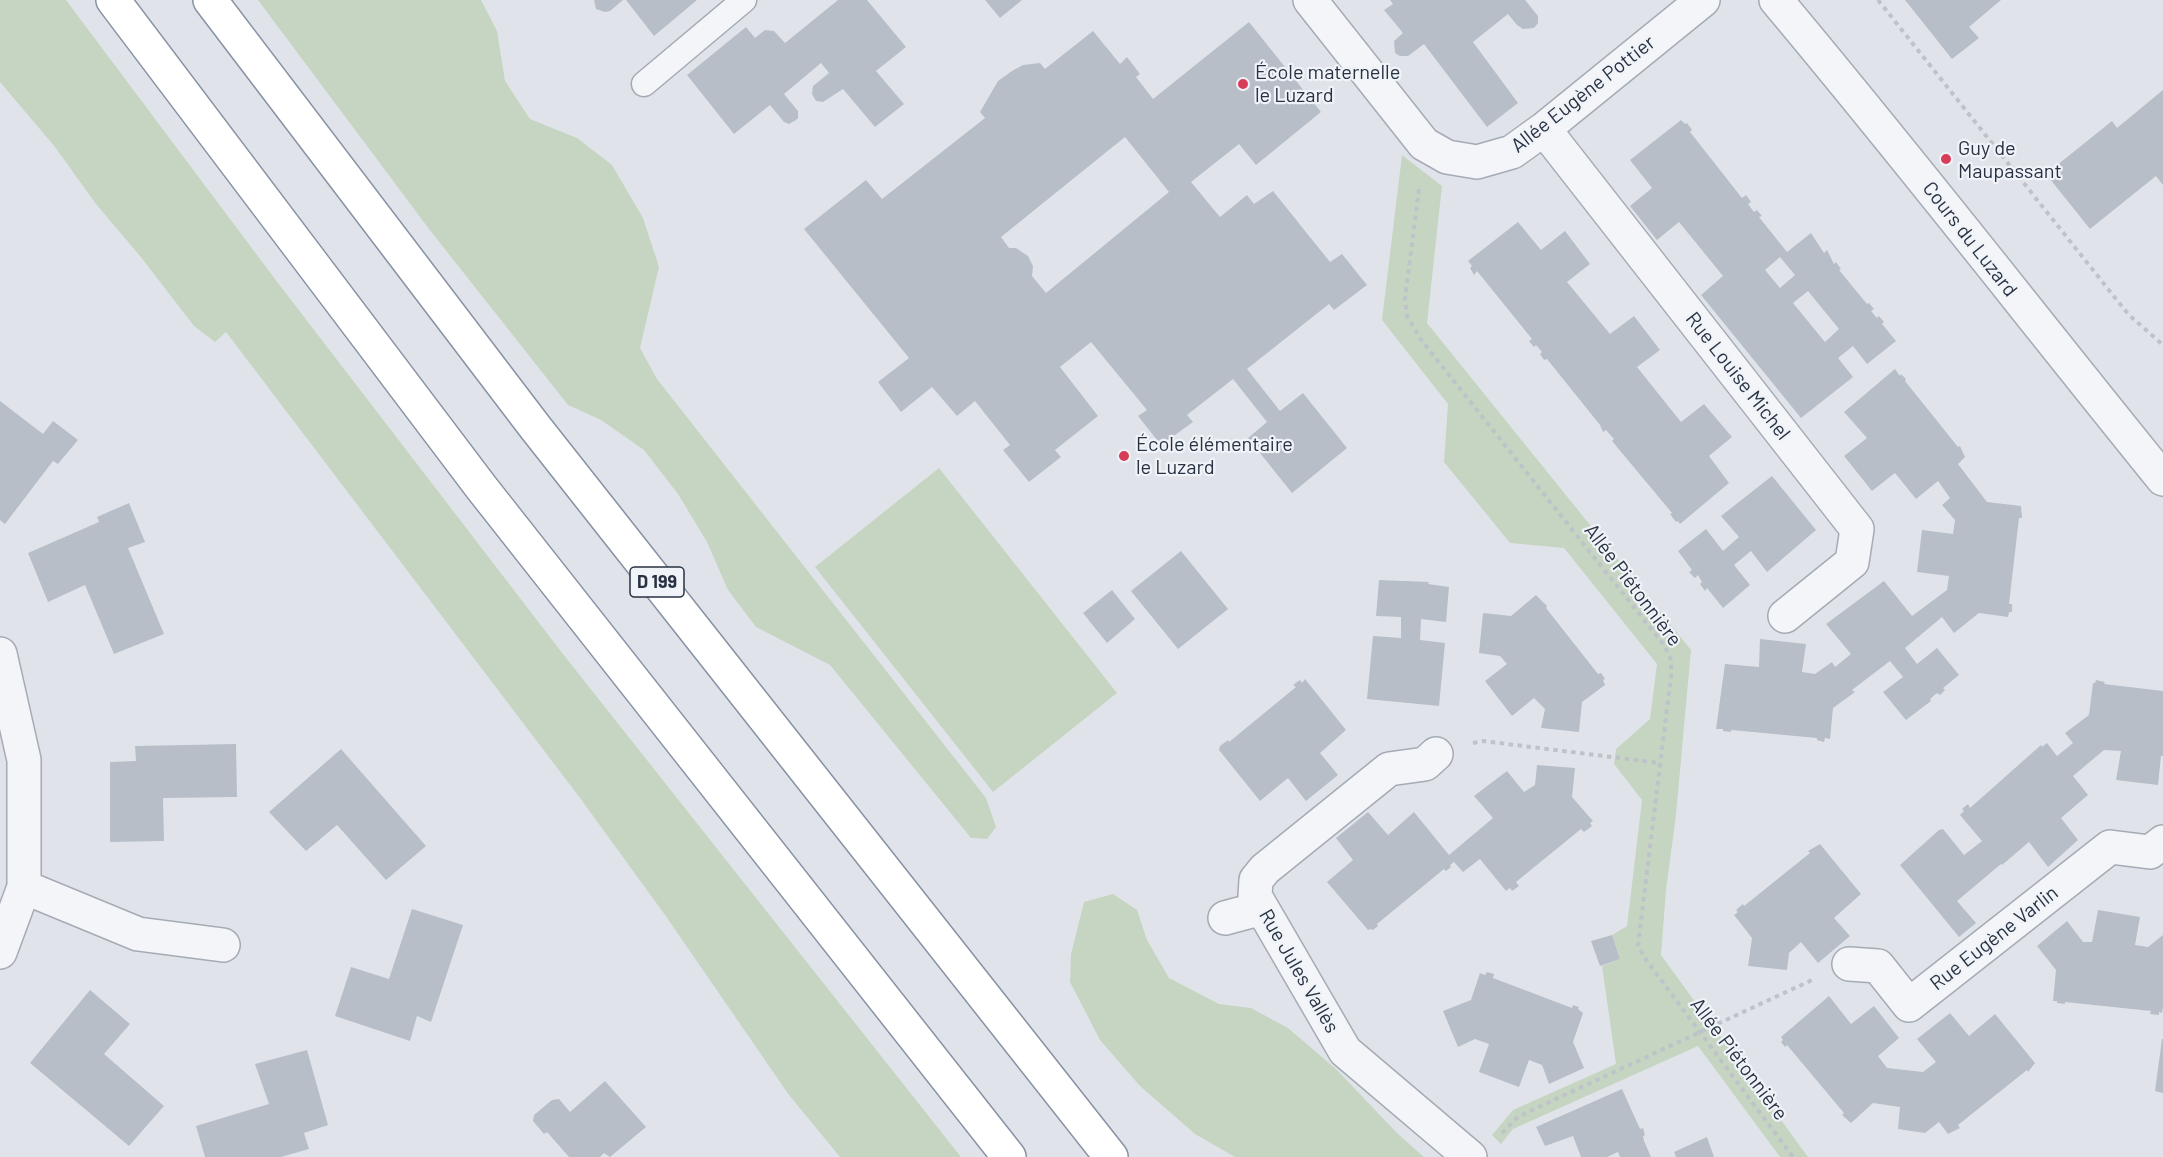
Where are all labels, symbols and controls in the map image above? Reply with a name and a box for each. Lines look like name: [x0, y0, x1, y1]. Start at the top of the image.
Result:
street label: Allée Eugène Pottier: [1506, 30, 1660, 158]
place label: École maternelle le Luzard: [1255, 60, 1400, 107]
marker: École maternelle le Luzard: [1236, 77, 1250, 91]
place label: Guy de Maupassant: [1958, 136, 2062, 183]
marker: Guy de Maupassant: [1939, 152, 1953, 166]
street label: Cours du Luzard: [1918, 177, 2022, 301]
street label: Rue Louise Michel: [1681, 307, 1795, 445]
place label: École élémentaire le Luzard: [1136, 432, 1293, 479]
marker: École élémentaire le Luzard: [1117, 449, 1131, 463]
street label: Allée Piétonnière: [1579, 519, 1687, 651]
road number: D 199: [630, 567, 684, 597]
street label: Rue Eugène Varlin: [1925, 881, 2063, 995]
street label: Rue Jules Vallès: [1254, 905, 1344, 1037]
street label: Allée Piétonnière: [1685, 993, 1793, 1125]

